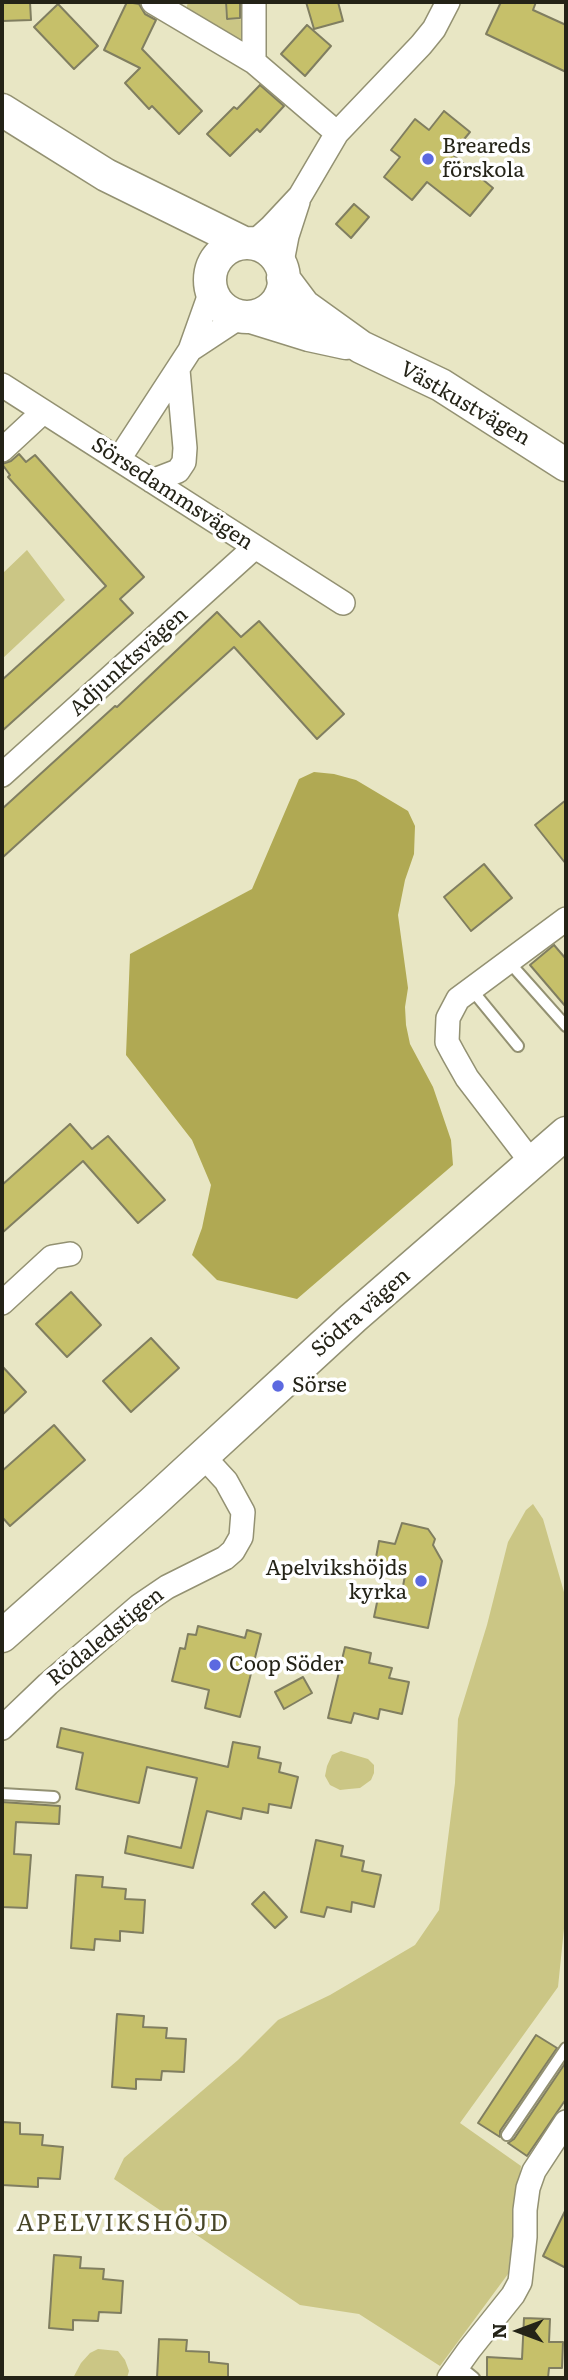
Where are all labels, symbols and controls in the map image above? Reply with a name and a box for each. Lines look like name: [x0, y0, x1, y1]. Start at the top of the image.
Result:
place label: Breareds förskola: [442, 134, 531, 184]
marker: Breareds förskola: [420, 151, 436, 167]
street label: Västkustvägen: [395, 357, 535, 451]
street label: Sörsedammsvägen: [86, 432, 258, 556]
street label: Adjunktsvägen: [65, 602, 193, 722]
street label: Södra vägen: [307, 1263, 415, 1363]
place label: Sörse: [292, 1373, 347, 1399]
marker: Sörse: [270, 1378, 286, 1394]
place label: Apelvikshöjds kyrka: [265, 1556, 407, 1606]
marker: Apelvikshöjds kyrka: [413, 1573, 429, 1589]
street label: Rödaledstigen: [43, 1582, 169, 1692]
place label: Coop Söder: [229, 1652, 343, 1678]
marker: Coop Söder: [207, 1657, 223, 1673]
district label: APELVIKSHÖJD: [18, 2210, 228, 2238]
north arrow: [484, 2296, 554, 2366]
text: N: [484, 2323, 512, 2339]

